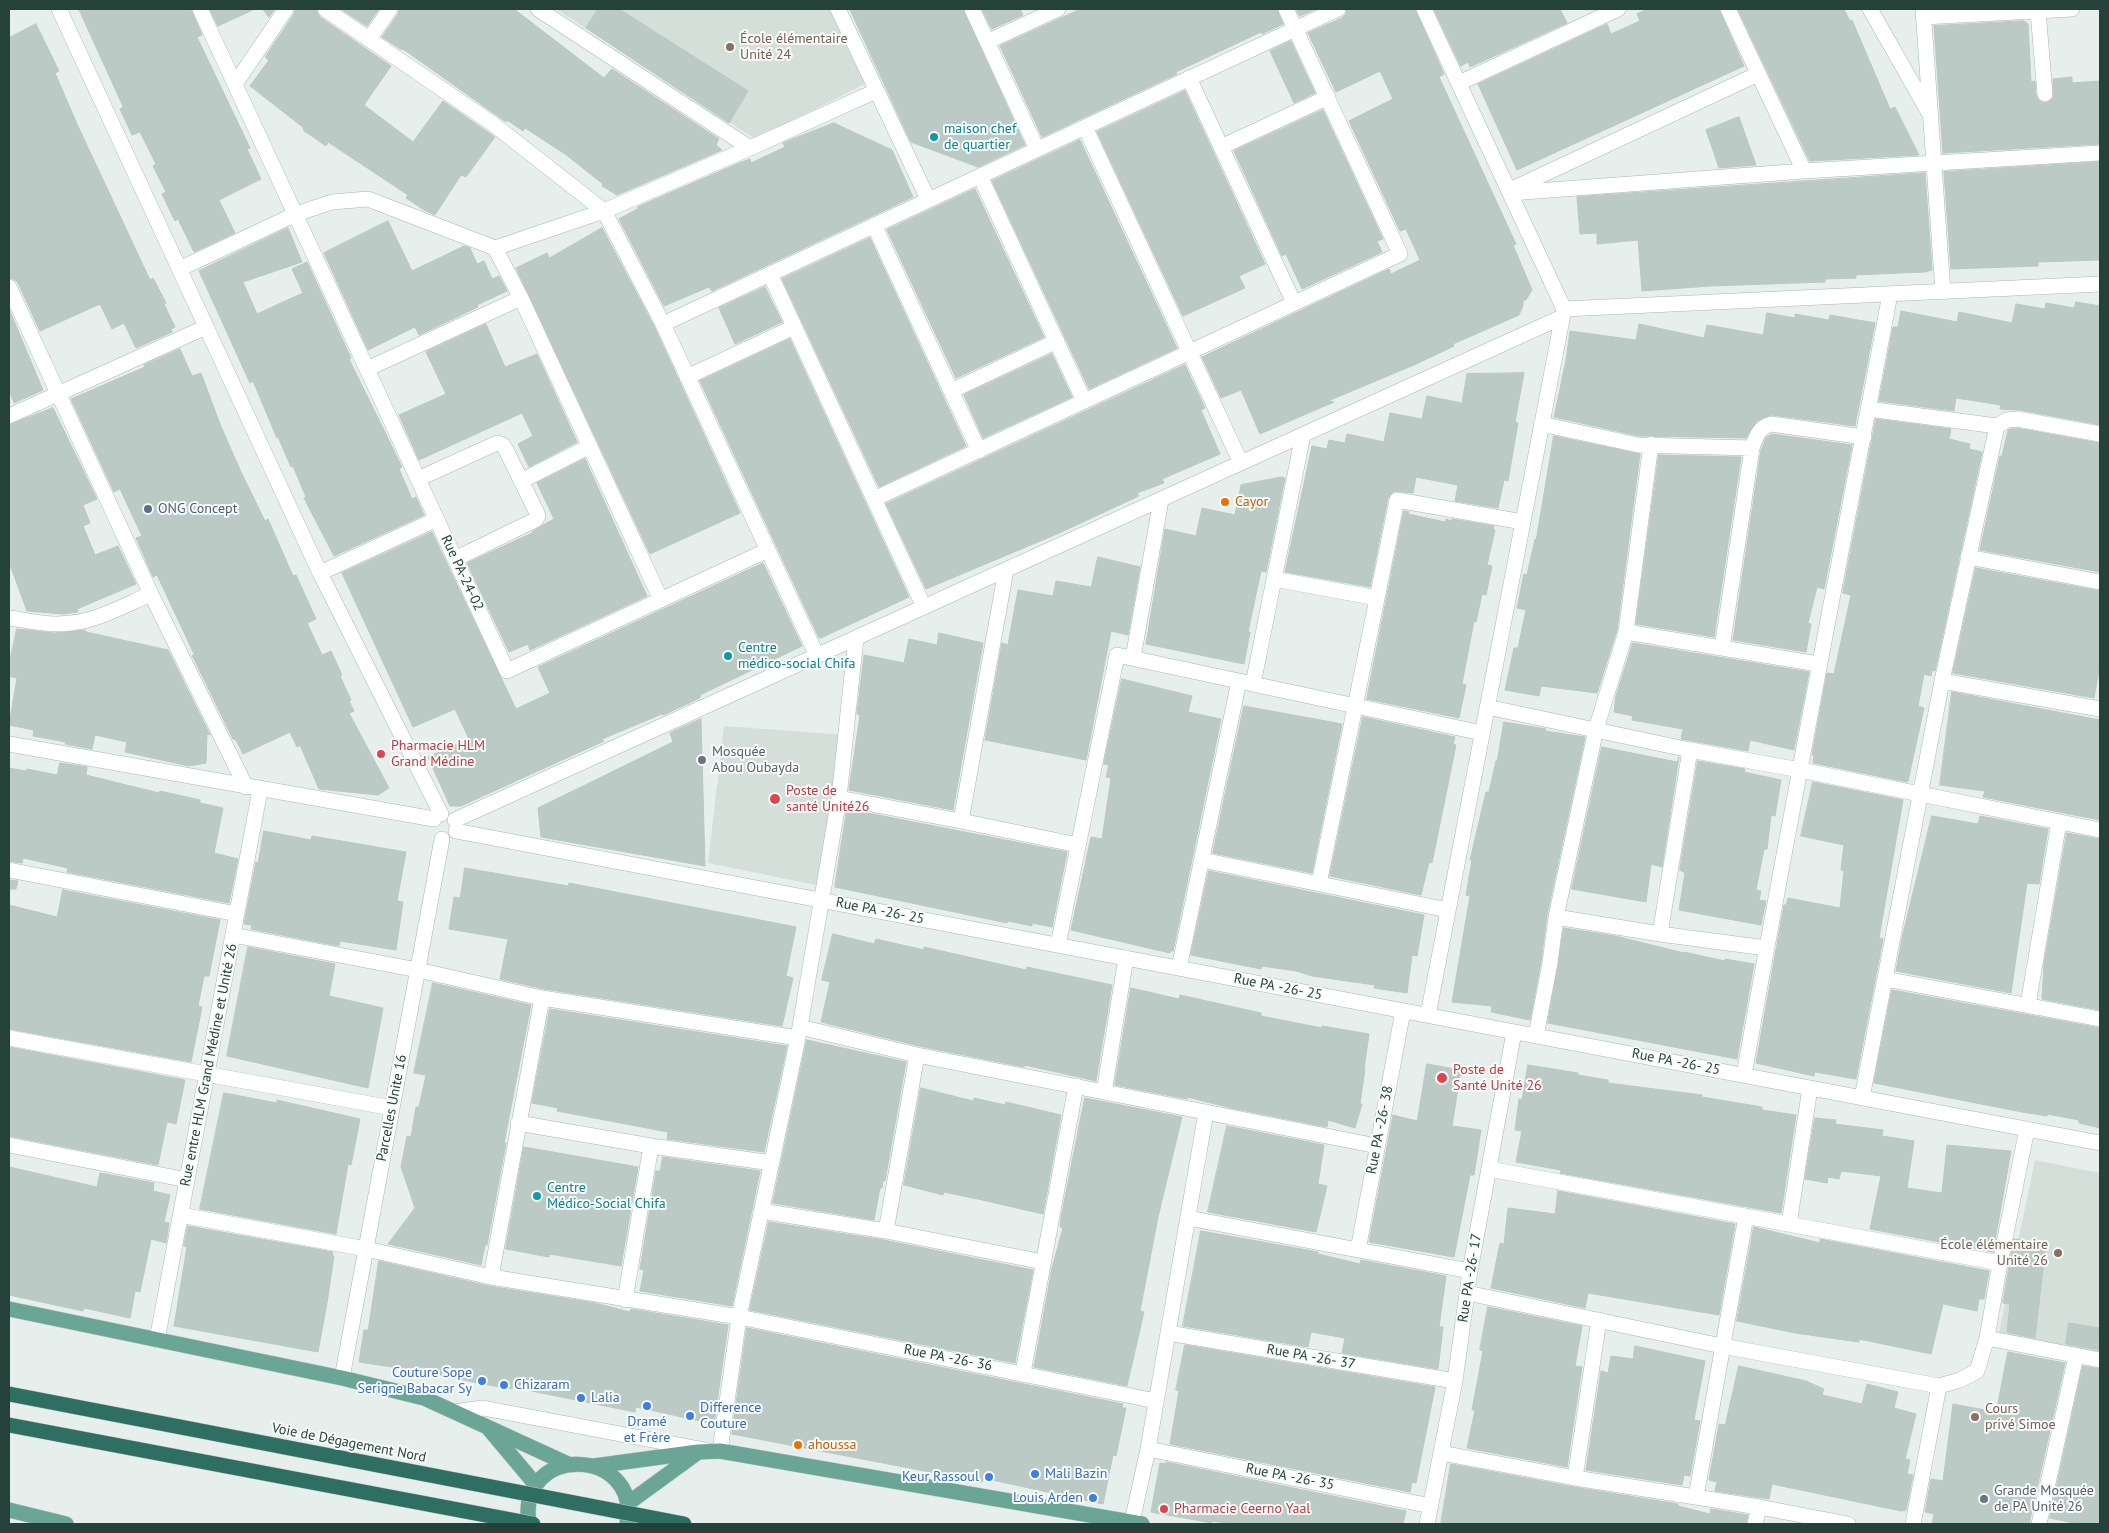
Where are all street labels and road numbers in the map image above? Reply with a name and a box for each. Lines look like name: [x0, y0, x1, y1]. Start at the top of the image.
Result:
street label: Rue PA-24-02: [437, 532, 487, 614]
street label: Rue PA -26- 25: [834, 894, 926, 928]
street label: Rue entre HLM Grand Médine et Unité 26: [177, 942, 241, 1188]
street label: Rue PA -26- 25: [1232, 970, 1324, 1004]
street label: Rue PA -26- 25: [1630, 1045, 1722, 1079]
street label: Parcelles Unite 16: [373, 1053, 411, 1163]
street label: Rue PA -26- 38: [1363, 1084, 1397, 1176]
street label: Rue PA -26- 17: [1455, 1232, 1485, 1324]
street label: Rue PA -26- 36: [902, 1341, 994, 1375]
street label: Rue PA -26- 37: [1265, 1341, 1357, 1373]
street label: Voie de Dégagement Nord: [270, 1420, 428, 1466]
street label: Rue PA -26- 35: [1244, 1460, 1336, 1494]

